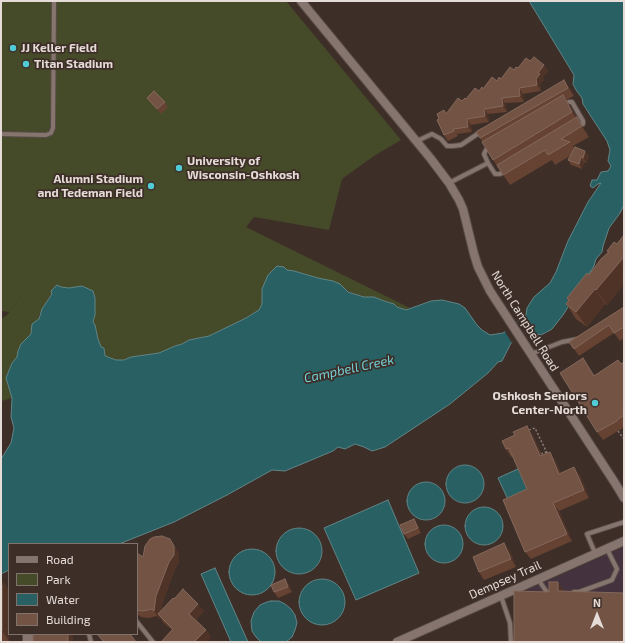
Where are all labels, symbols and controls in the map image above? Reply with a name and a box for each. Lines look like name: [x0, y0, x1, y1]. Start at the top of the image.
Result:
place label: JJ Keller Field: [21, 41, 97, 55]
marker: JJ Keller Field: [8, 43, 18, 53]
place label: Titan Stadium: [34, 57, 113, 71]
marker: Titan Stadium: [21, 59, 31, 69]
place label: University of Wisconsin-Oshkosh: [187, 154, 300, 182]
marker: University of Wisconsin-Oshkosh: [174, 163, 184, 173]
place label: Alumni Stadium and Tedeman Field: [37, 172, 143, 200]
marker: Alumni Stadium and Tedeman Field: [146, 181, 156, 191]
street label: North Campbell Road: [488, 268, 562, 374]
water label: Campbell Creek: [303, 352, 395, 386]
place label: Oshkosh Seniors Center-North: [493, 389, 587, 417]
marker: Oshkosh Seniors Center-North: [590, 398, 600, 408]
legend: [8, 543, 138, 635]
text: Road: [46, 552, 74, 566]
street label: Dempsey Trail: [467, 558, 543, 602]
text: Park: [46, 572, 71, 586]
text: Water: [46, 592, 80, 606]
north arrow: [577, 595, 617, 635]
text: N: [593, 596, 601, 609]
text: Building: [46, 612, 90, 626]

